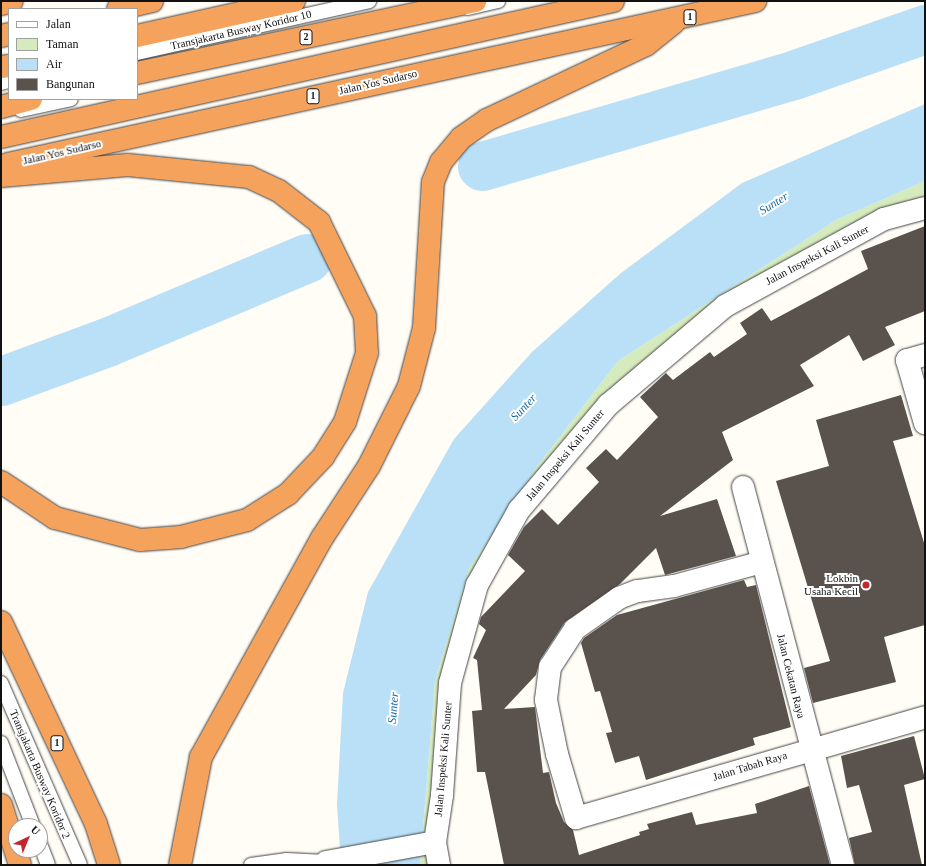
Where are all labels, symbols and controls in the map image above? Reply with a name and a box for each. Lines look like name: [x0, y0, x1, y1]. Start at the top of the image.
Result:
street label: Transjakarta Busway Koridor 10: [169, 7, 313, 53]
legend: [8, 8, 138, 100]
road number: 1: [683, 9, 697, 25]
text: Jalan: [46, 17, 71, 31]
road number: 2: [299, 29, 313, 45]
text: Taman: [46, 37, 78, 51]
text: Air: [46, 57, 62, 71]
street label: Jalan Yos Sudarso: [337, 67, 419, 97]
text: Bangunan: [46, 77, 95, 91]
road number: 1: [306, 88, 320, 104]
street label: Jalan Yos Sudarso: [21, 137, 103, 167]
water label: Sunter: [757, 190, 791, 218]
street label: Jalan Inspeksi Kali Sunter: [763, 222, 871, 288]
water label: Sunter: [508, 392, 540, 424]
street label: Jalan Inspeksi Kali Sunter: [523, 407, 607, 503]
place label: Lokbin Usaha Kecil: [804, 572, 858, 598]
marker: Lokbin Usaha Kecil: [861, 580, 871, 590]
street label: Jalan Cekatan Raya: [774, 632, 808, 720]
water label: Sunter: [385, 692, 403, 724]
street label: Jalan Inspeksi Kali Sunter: [431, 701, 455, 817]
street label: Transjakarta Busway Koridor 2: [7, 708, 73, 840]
road number: 1: [50, 735, 64, 751]
street label: Jalan Tabah Raya: [711, 748, 789, 784]
north arrow: [8, 818, 48, 858]
text: U: [29, 823, 43, 837]

